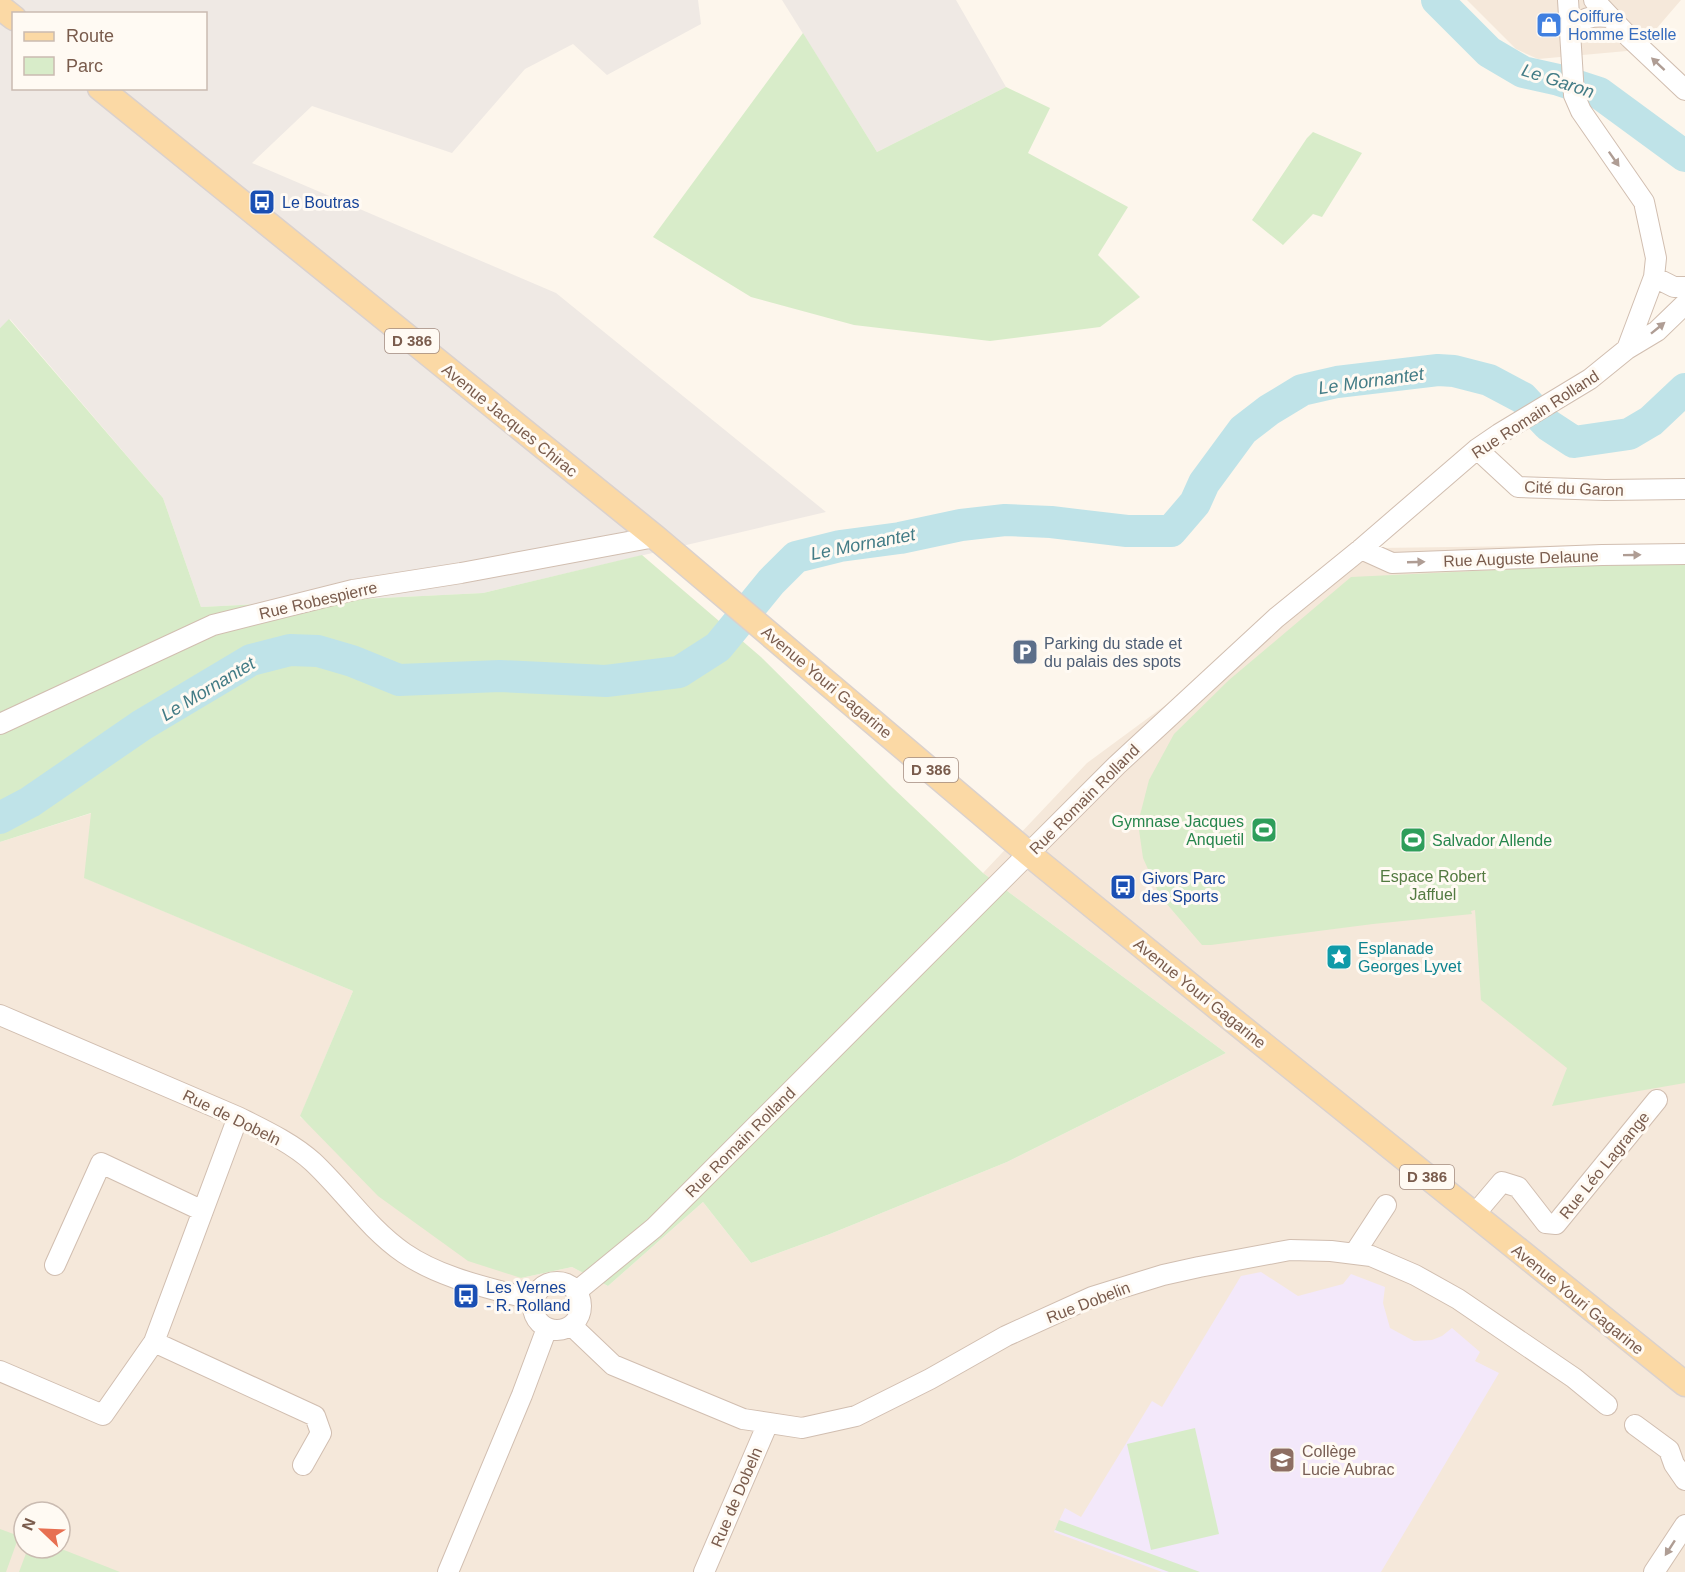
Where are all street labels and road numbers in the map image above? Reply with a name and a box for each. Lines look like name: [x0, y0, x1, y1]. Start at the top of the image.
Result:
road number: D 386: [385, 329, 439, 353]
street label: Avenue Jacques Chirac: [439, 361, 581, 480]
street label: Rue Romain Rolland: [1469, 367, 1602, 462]
street label: Cité du Garon: [1524, 478, 1624, 499]
street label: Rue Auguste Delaune: [1443, 547, 1599, 570]
street label: Rue Robespierre: [257, 579, 379, 622]
street label: Avenue Youri Gagarine: [758, 623, 895, 742]
street label: Rue Romain Rolland: [1026, 741, 1143, 858]
road number: D 386: [904, 758, 958, 782]
street label: Avenue Youri Gagarine: [1131, 935, 1269, 1052]
street label: Rue Romain Rolland: [682, 1084, 799, 1201]
street label: Rue de Dobeln: [180, 1086, 283, 1148]
street label: Rue Léo Lagrange: [1556, 1108, 1653, 1222]
road number: D 386: [1400, 1165, 1454, 1189]
street label: Avenue Youri Gagarine: [1509, 1241, 1647, 1358]
street label: Rue Dobelin: [1044, 1279, 1132, 1326]
street label: Rue de Dobeln: [708, 1445, 765, 1550]

